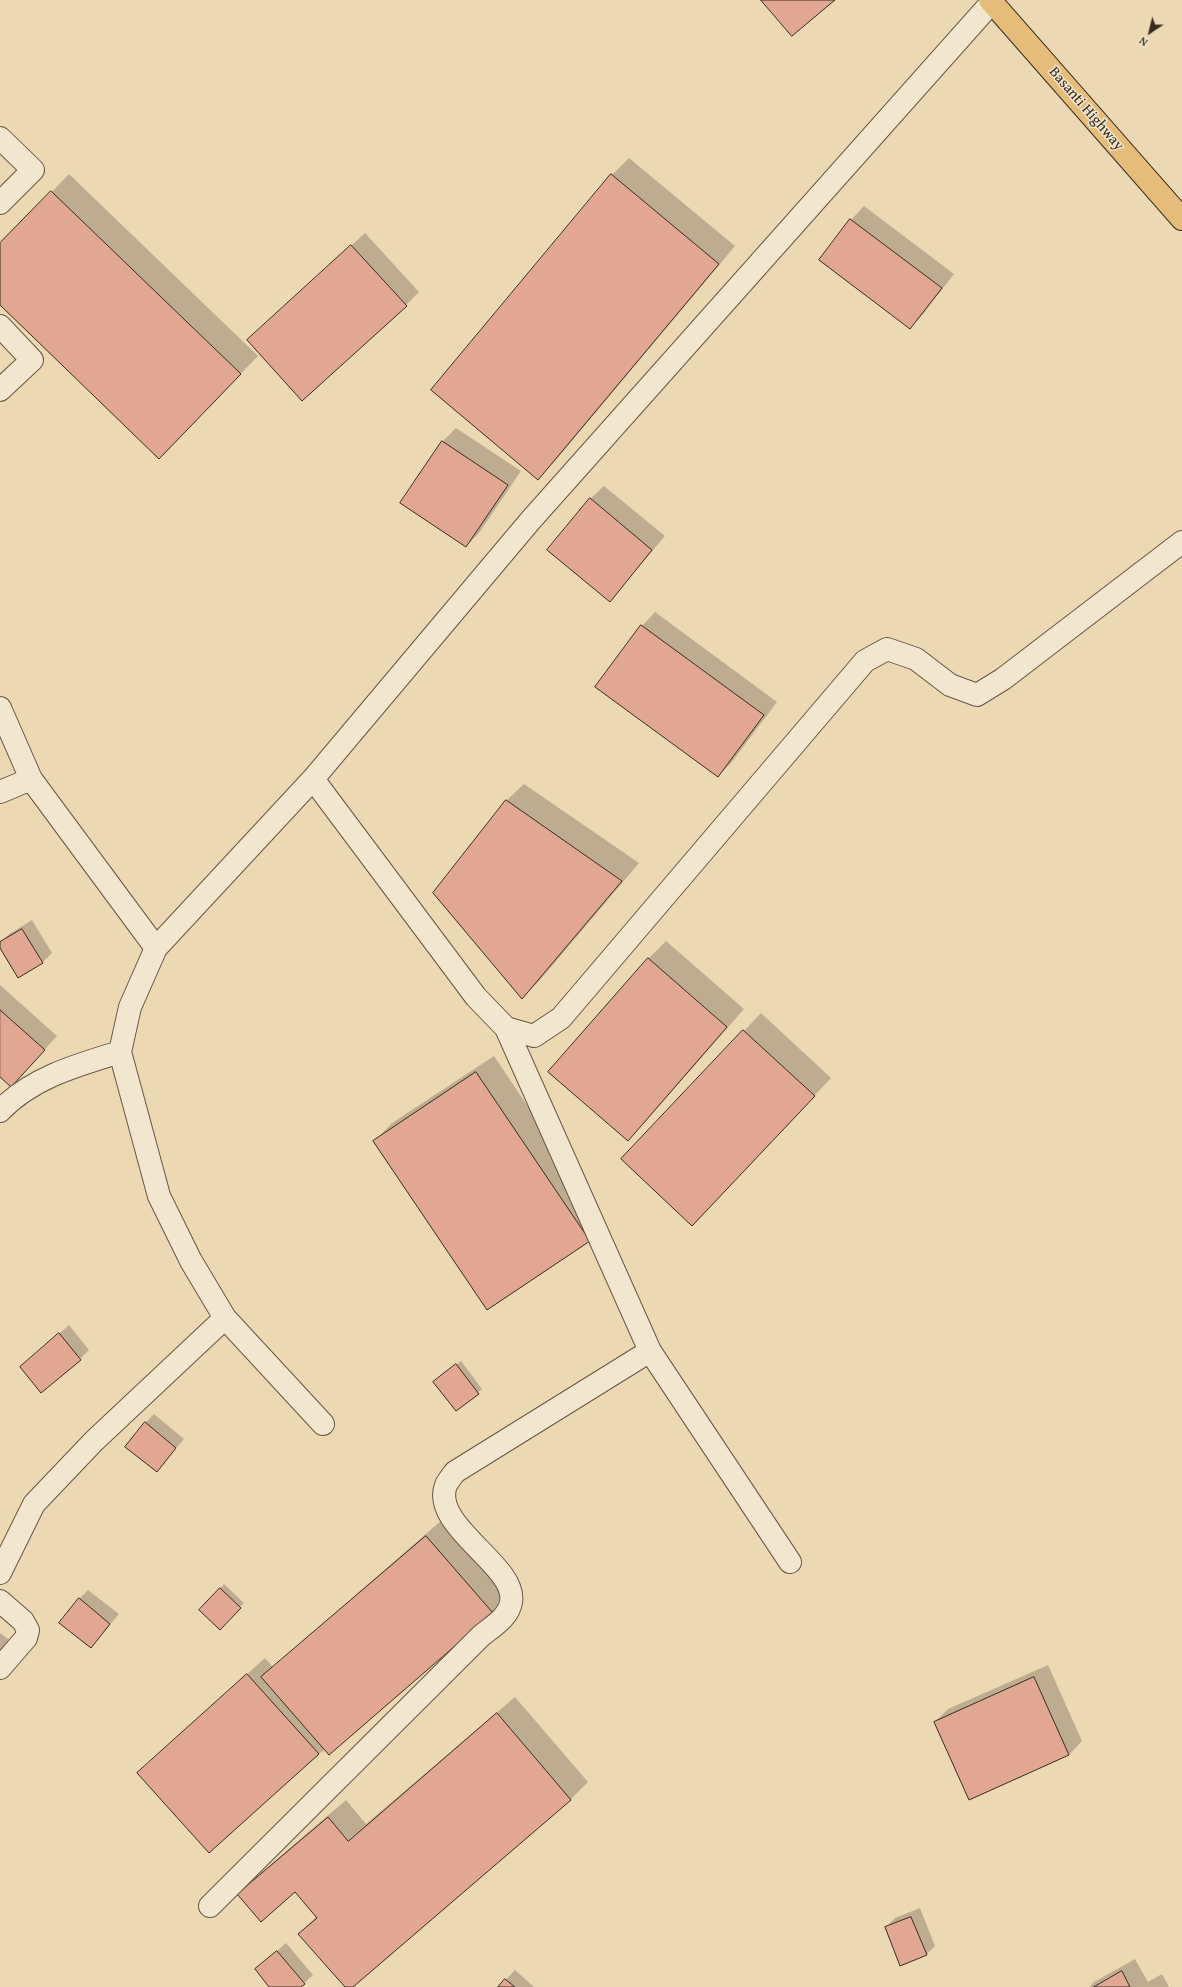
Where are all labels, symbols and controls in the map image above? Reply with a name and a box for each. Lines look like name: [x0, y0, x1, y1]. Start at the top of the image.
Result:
north arrow: [1130, 12, 1170, 52]
text: N: [1136, 33, 1151, 50]
street label: Basanti Highway: [1045, 64, 1127, 154]

